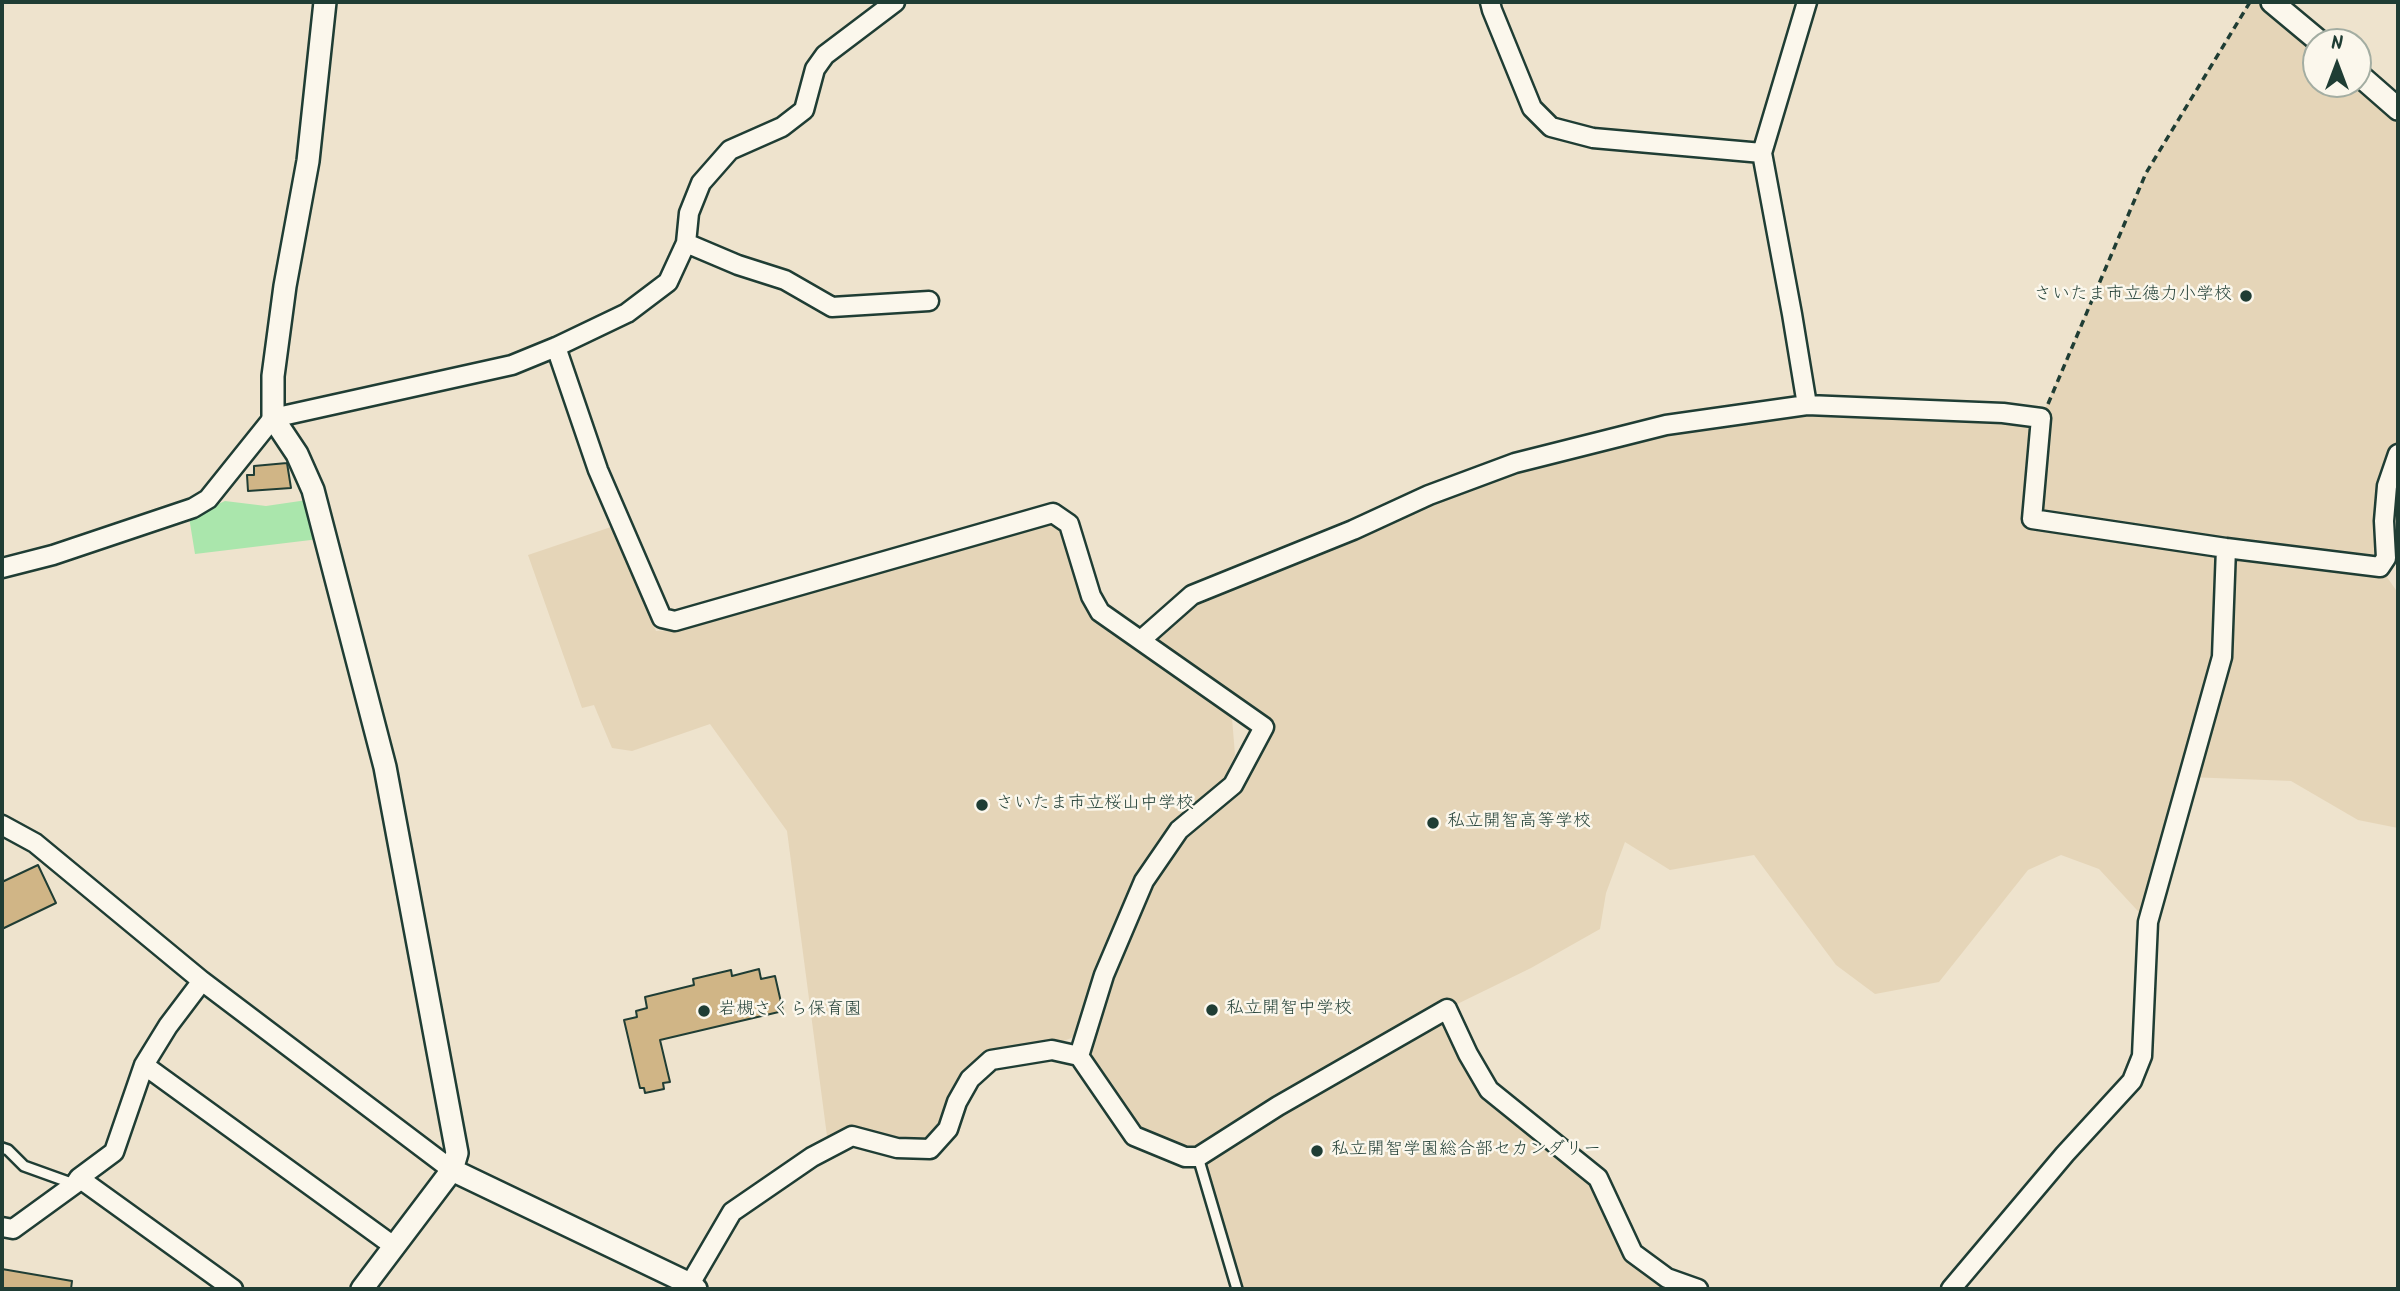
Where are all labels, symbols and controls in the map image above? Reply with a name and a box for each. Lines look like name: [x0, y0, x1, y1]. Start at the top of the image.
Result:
north arrow: [2302, 28, 2372, 98]
text: N: [2331, 29, 2343, 59]
place label: さいたま市立徳力小学校: [2034, 285, 2232, 307]
marker: さいたま市立徳力小学校: [2238, 288, 2254, 304]
place label: さいたま市立桜山中学校: [996, 794, 1194, 816]
marker: さいたま市立桜山中学校: [974, 797, 990, 813]
place label: 私立開智高等学校: [1447, 812, 1591, 834]
marker: 私立開智高等学校: [1425, 815, 1441, 831]
place label: 私立開智中学校: [1226, 999, 1352, 1021]
place label: 岩槻さくら保育園: [718, 1000, 862, 1022]
marker: 私立開智中学校: [1204, 1002, 1220, 1018]
marker: 岩槻さくら保育園: [696, 1003, 712, 1019]
place label: 私立開智学園総合部セカンダリー: [1331, 1140, 1601, 1162]
marker: 私立開智学園総合部セカンダリー: [1309, 1143, 1325, 1159]

